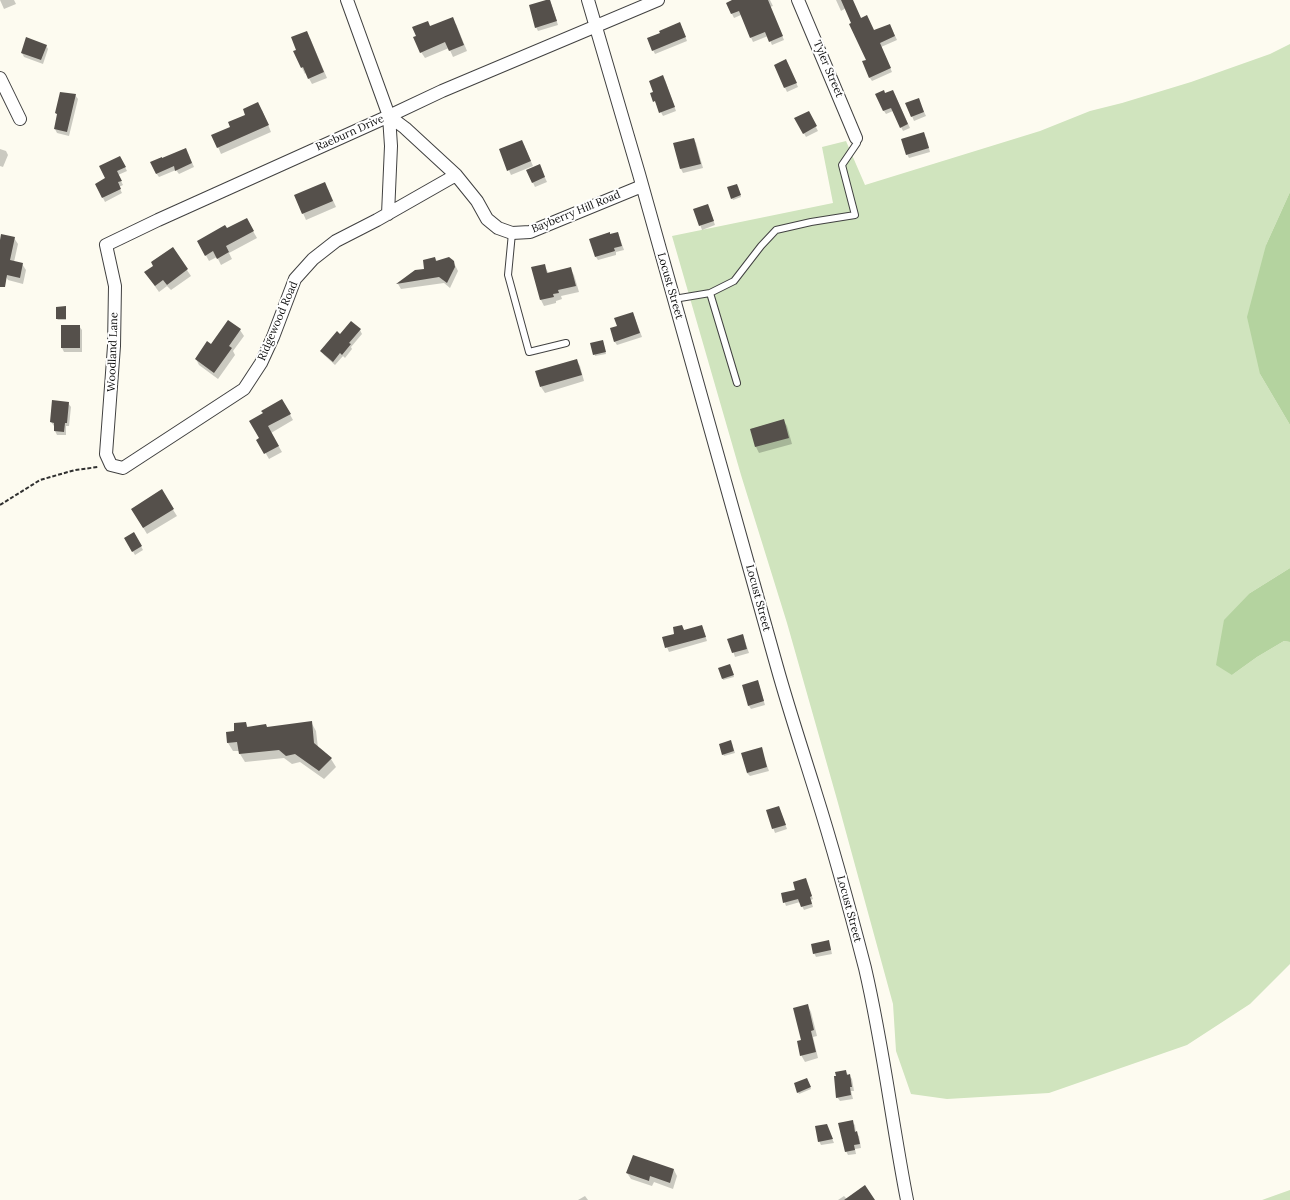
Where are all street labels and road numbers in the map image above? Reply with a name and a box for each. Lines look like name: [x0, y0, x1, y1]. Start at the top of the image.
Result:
street label: Tyler Street: [810, 39, 846, 99]
street label: Raeburn Drive: [314, 112, 386, 154]
street label: Bayberry Hill Road: [530, 188, 622, 236]
street label: Locust Street: [654, 251, 686, 321]
street label: Ridgewood Road: [255, 279, 301, 363]
street label: Woodland Lane: [105, 312, 121, 392]
street label: Locust Street: [743, 563, 773, 633]
street label: Locust Street: [834, 874, 864, 944]

